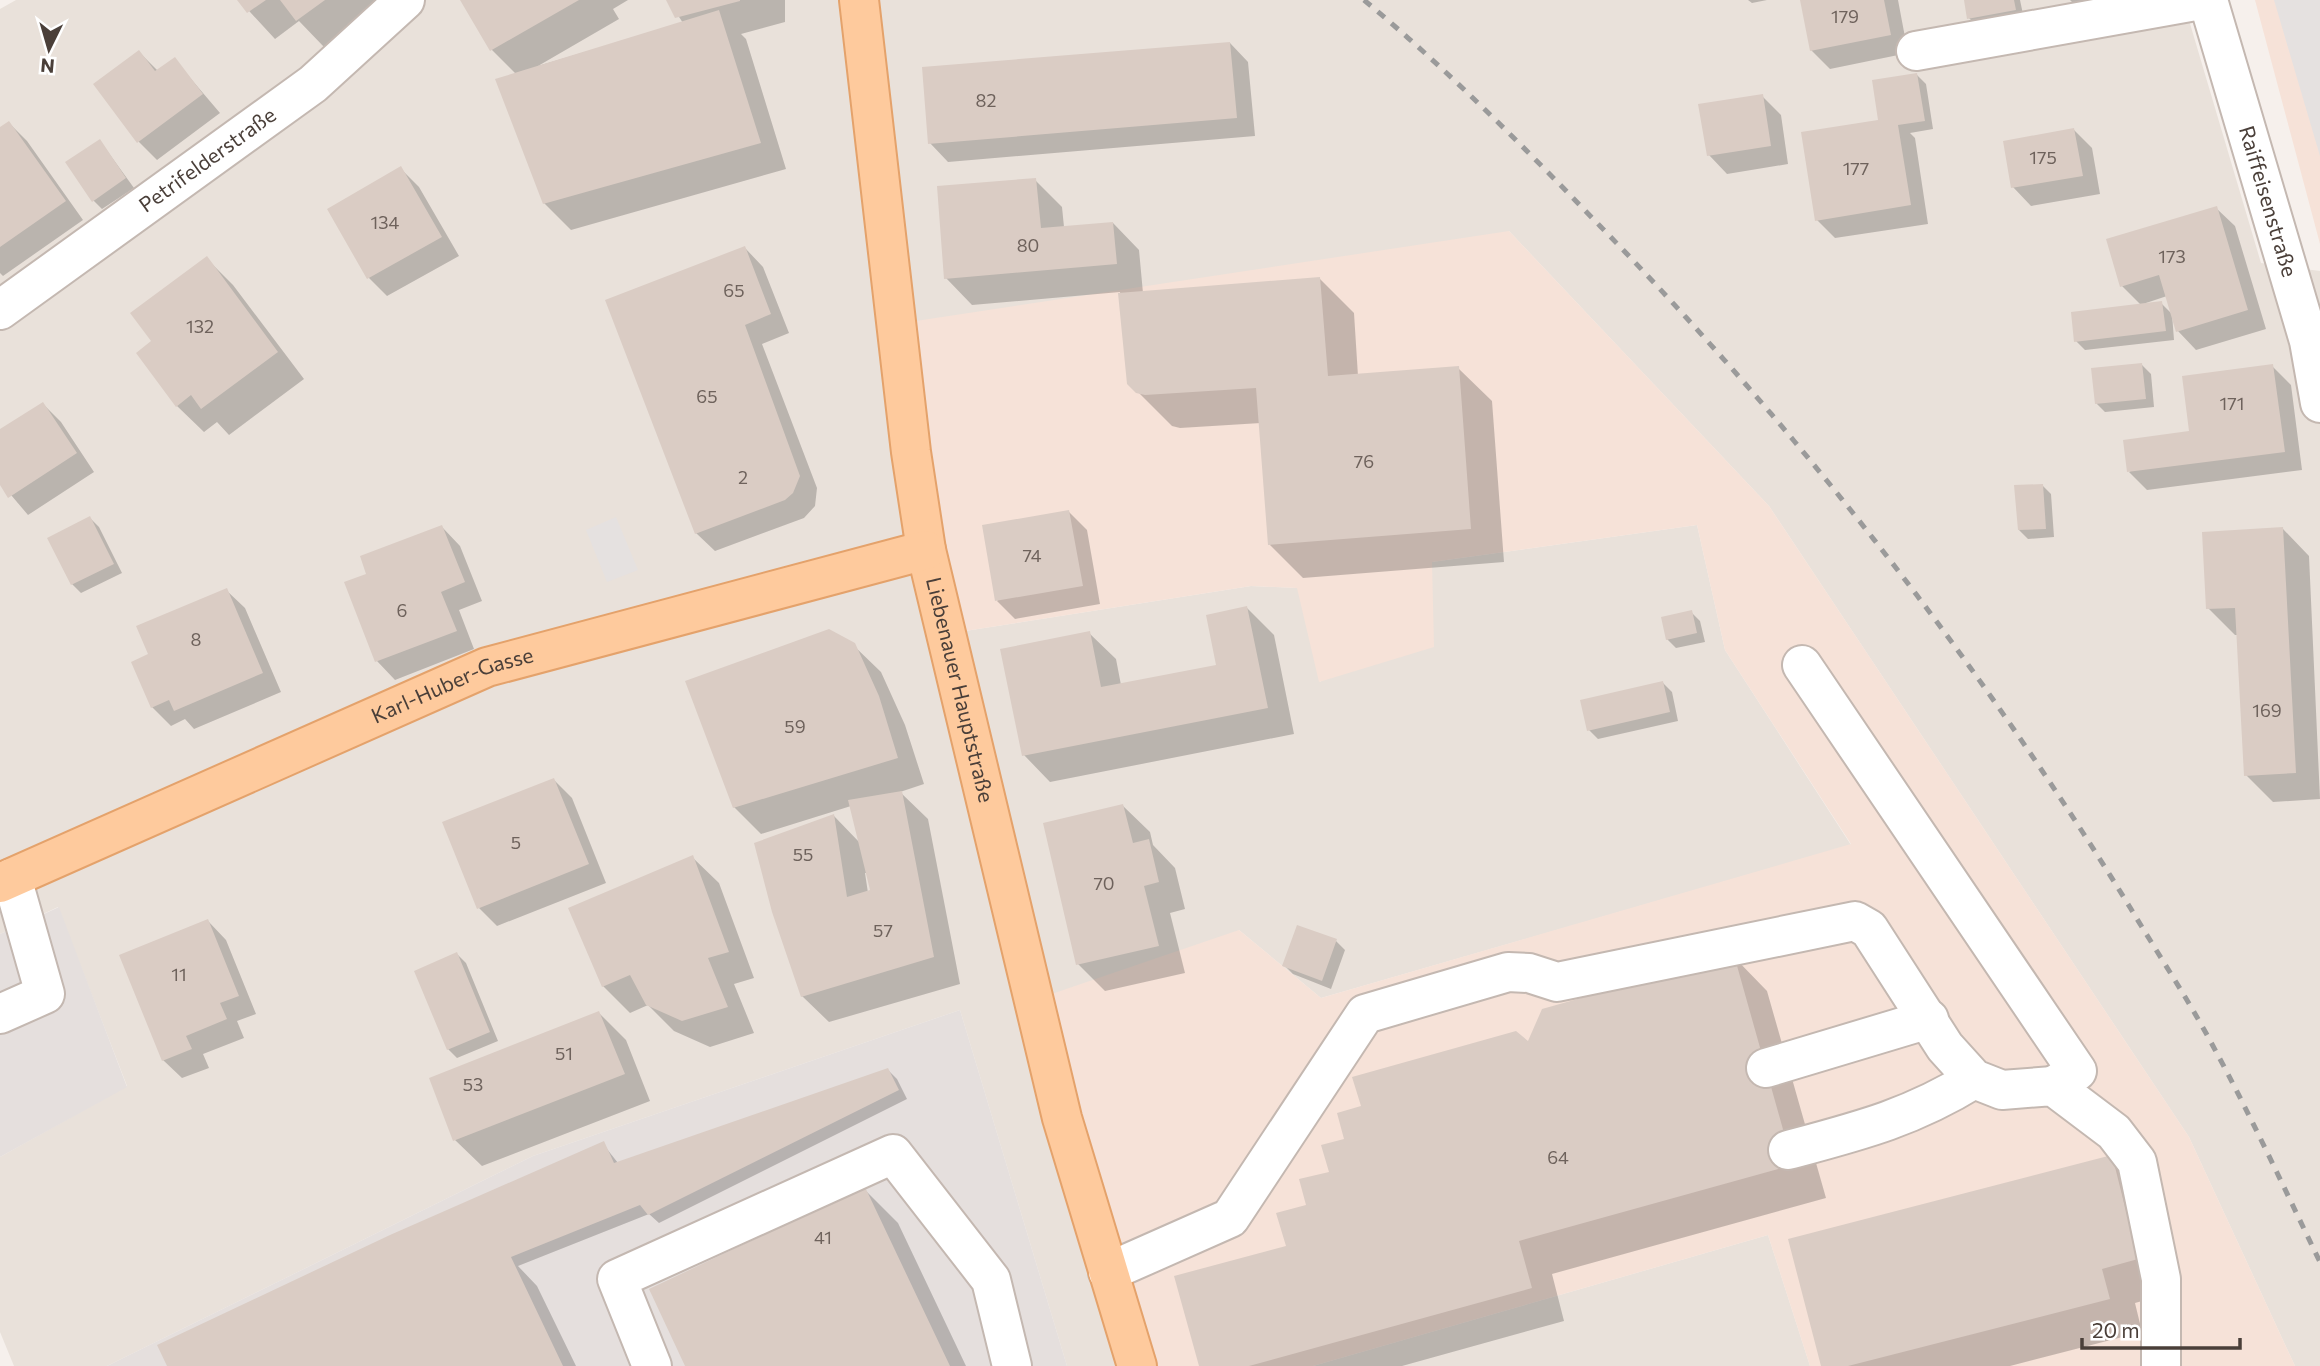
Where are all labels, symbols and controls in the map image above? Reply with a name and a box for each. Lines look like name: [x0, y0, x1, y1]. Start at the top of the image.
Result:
house number: 179: [1831, 5, 1859, 27]
north arrow: [14, 14, 84, 84]
text: N: [39, 54, 56, 79]
house number: 82: [976, 89, 996, 111]
street label: Petrifelderstraße: [133, 101, 280, 217]
street label: Raiffeisenstraße: [2235, 122, 2303, 279]
house number: 175: [2029, 146, 2057, 168]
house number: 177: [1843, 157, 1869, 179]
house number: 134: [371, 211, 400, 233]
house number: 80: [1017, 234, 1039, 256]
house number: 173: [2158, 245, 2186, 267]
house number: 65: [723, 279, 745, 301]
house number: 132: [186, 315, 214, 337]
house number: 65: [696, 385, 718, 407]
house number: 171: [2220, 392, 2244, 414]
house number: 76: [1354, 450, 1374, 472]
house number: 2: [738, 466, 748, 488]
house number: 74: [1022, 544, 1042, 566]
street label: Liebenauer Hauptstraße: [922, 574, 1000, 805]
house number: 6: [397, 599, 407, 621]
house number: 8: [191, 628, 202, 650]
street label: Karl-Huber-Gasse: [367, 641, 536, 728]
house number: 169: [2252, 699, 2282, 721]
house number: 59: [784, 715, 806, 737]
house number: 5: [511, 831, 521, 853]
house number: 55: [793, 843, 813, 865]
house number: 70: [1093, 872, 1115, 894]
house number: 57: [873, 919, 893, 941]
house number: 11: [171, 963, 187, 985]
house number: 51: [555, 1042, 573, 1064]
house number: 53: [463, 1073, 483, 1095]
house number: 64: [1547, 1146, 1569, 1168]
house number: 41: [814, 1226, 832, 1248]
scale bar: [2082, 1306, 2240, 1350]
text: 20 m: [2092, 1317, 2140, 1342]

